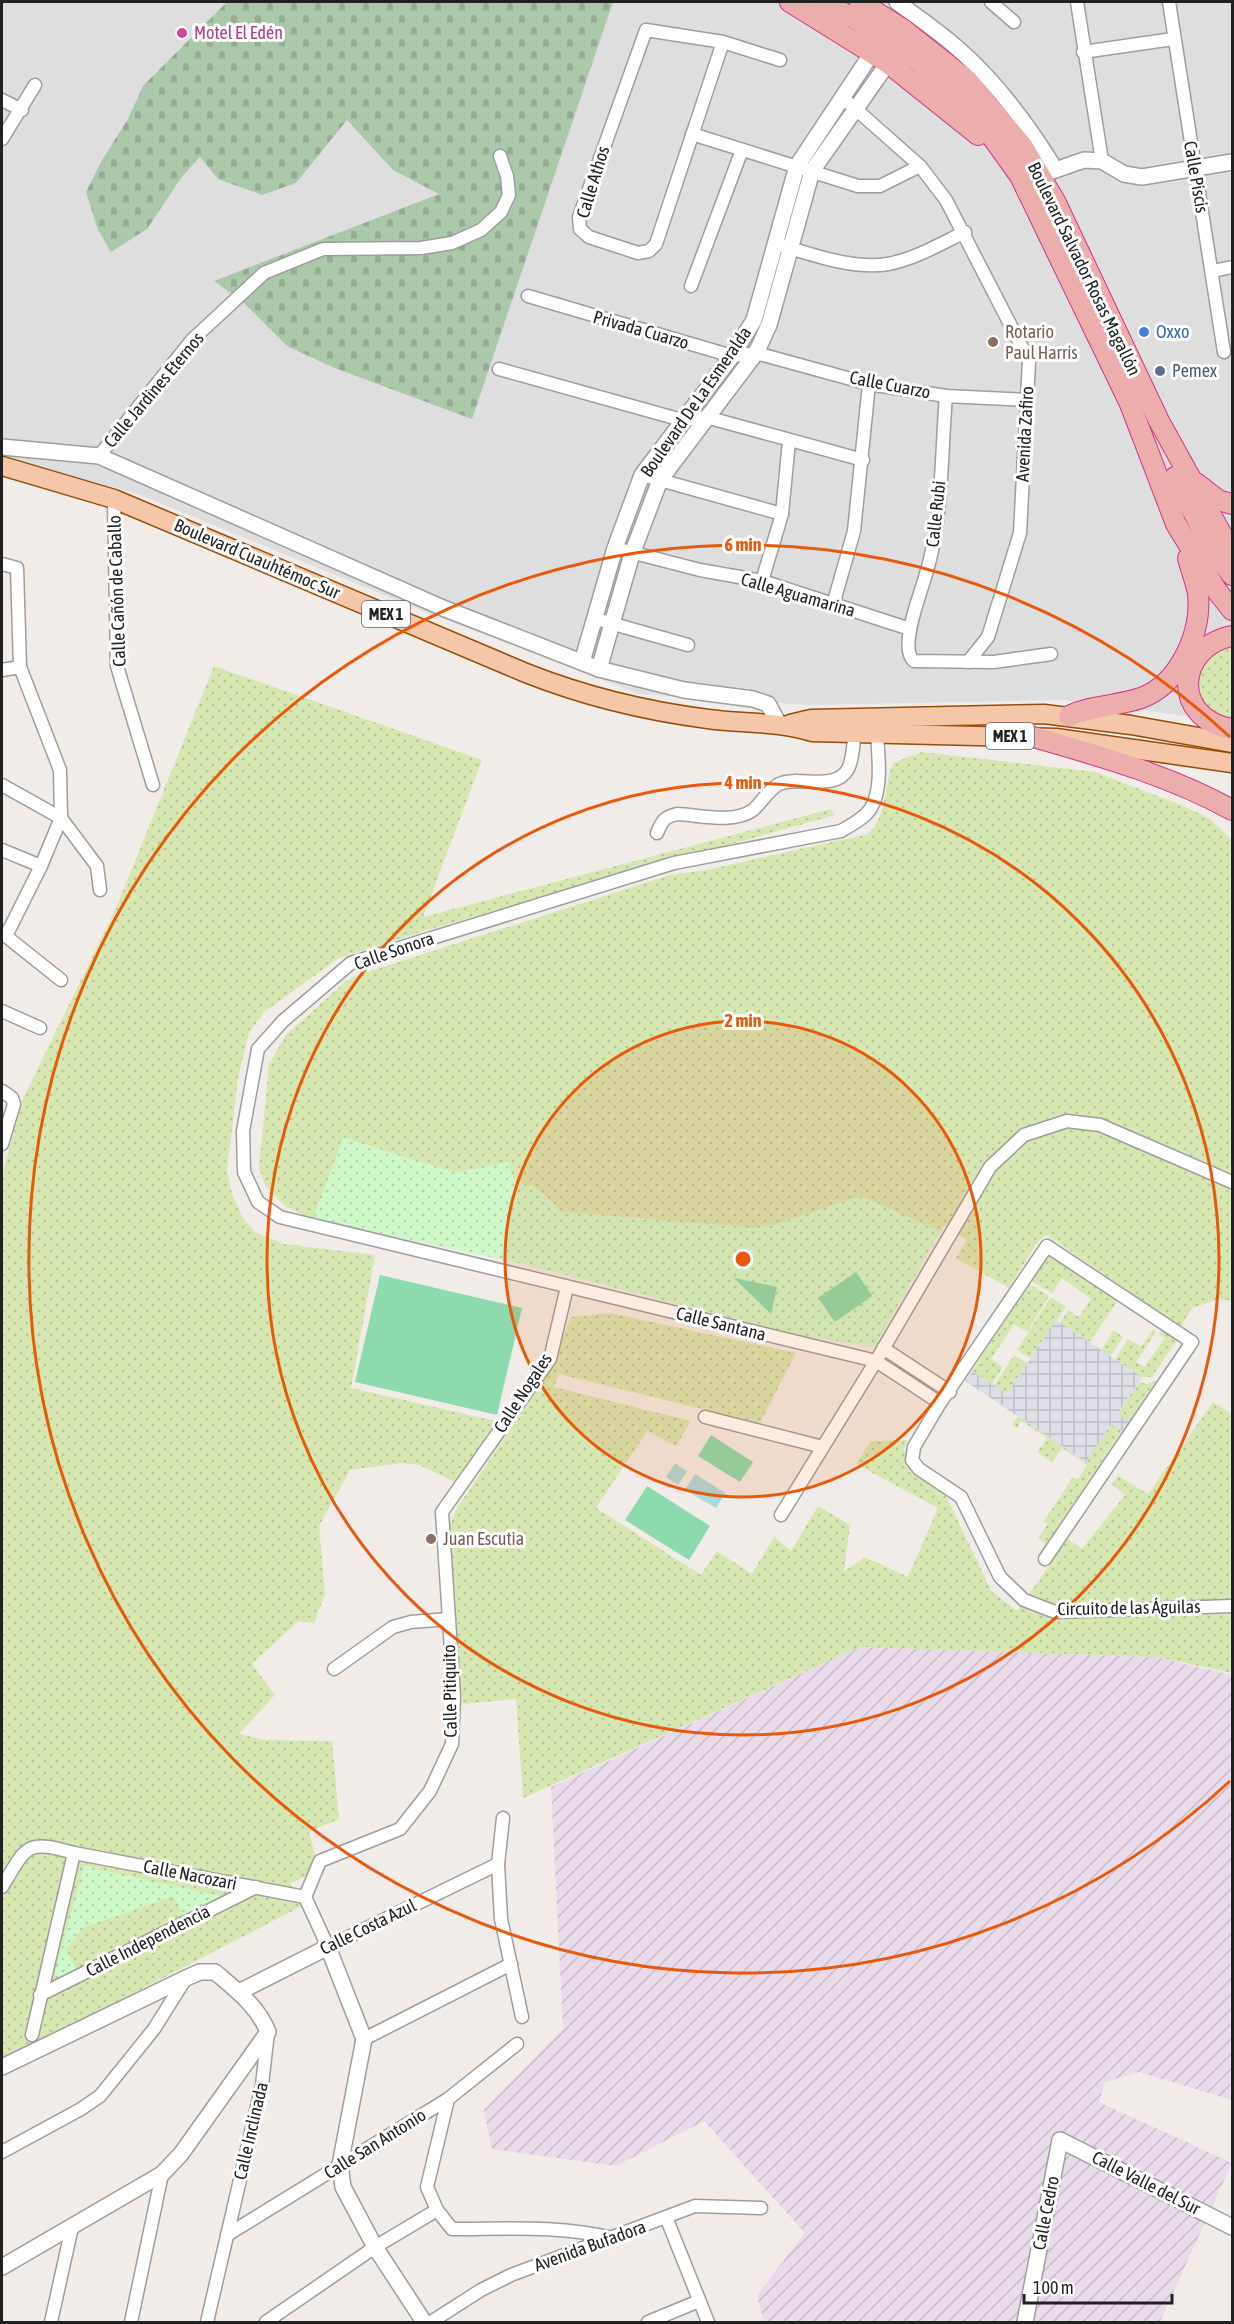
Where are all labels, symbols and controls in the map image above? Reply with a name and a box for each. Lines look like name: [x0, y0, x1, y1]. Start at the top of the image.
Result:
place label: Motel El Edén: [194, 22, 283, 43]
marker: Motel El Edén: [175, 26, 189, 40]
street label: Calle Piscis: [1180, 139, 1213, 214]
street label: Calle Athos: [572, 143, 613, 220]
street label: Boulevard Salvador Rosas Magallón: [1024, 159, 1145, 379]
street label: Privada Cuarzo: [591, 306, 691, 353]
place label: Rotario Paul Harris: [1005, 321, 1078, 363]
place label: Oxxo: [1156, 321, 1189, 342]
street label: Boulevard De La Esmeralda: [636, 323, 755, 481]
marker: Oxxo: [1137, 325, 1151, 339]
street label: Calle Jardines Eternos: [99, 328, 208, 452]
marker: Rotario Paul Harris: [986, 335, 1000, 349]
place label: Pemex: [1172, 360, 1217, 381]
marker: Pemex: [1153, 364, 1167, 378]
street label: Calle Cuarzo: [848, 366, 932, 403]
street label: Avenida Zafiro: [1012, 386, 1037, 482]
street label: Calle Rubi: [922, 480, 949, 548]
street label: Boulevard Cuauhtémoc Sur: [171, 514, 344, 603]
street label: Calle Cañón de Caballo: [103, 515, 130, 667]
text: 6 min: [725, 534, 762, 555]
street label: Calle Aguamarina: [739, 568, 858, 621]
road number: MEX 1: [362, 601, 410, 627]
road number: MEX 1: [986, 723, 1034, 749]
text: 4 min: [724, 772, 762, 793]
street label: Calle Sonora: [351, 927, 436, 974]
text: 2 min: [725, 1010, 762, 1031]
centre of rings: [733, 1249, 753, 1269]
street label: Calle Santana: [674, 1302, 768, 1345]
street label: Calle Nogales: [489, 1349, 556, 1436]
place label: Juan Escutia: [443, 1528, 524, 1549]
marker: Juan Escutia: [424, 1532, 438, 1546]
street label: Circuito de las Águilas: [1057, 1596, 1201, 1619]
street label: Calle Pitiquito: [438, 1644, 461, 1738]
street label: Calle Nacozari: [142, 1855, 239, 1894]
street label: Calle Costa Azul: [316, 1894, 419, 1959]
street label: Calle Independencia: [82, 1900, 213, 1981]
street label: Calle Inclinada: [229, 2080, 272, 2182]
street label: Calle San Antonio: [320, 2104, 429, 2183]
street label: Calle Valle del Sur: [1089, 2146, 1204, 2219]
street label: Calle Cedro: [1028, 2174, 1063, 2252]
street label: Avenida Bufadora: [531, 2216, 649, 2275]
scale bar: [1024, 2267, 1172, 2305]
text: 100 m: [1033, 2277, 1074, 2298]

